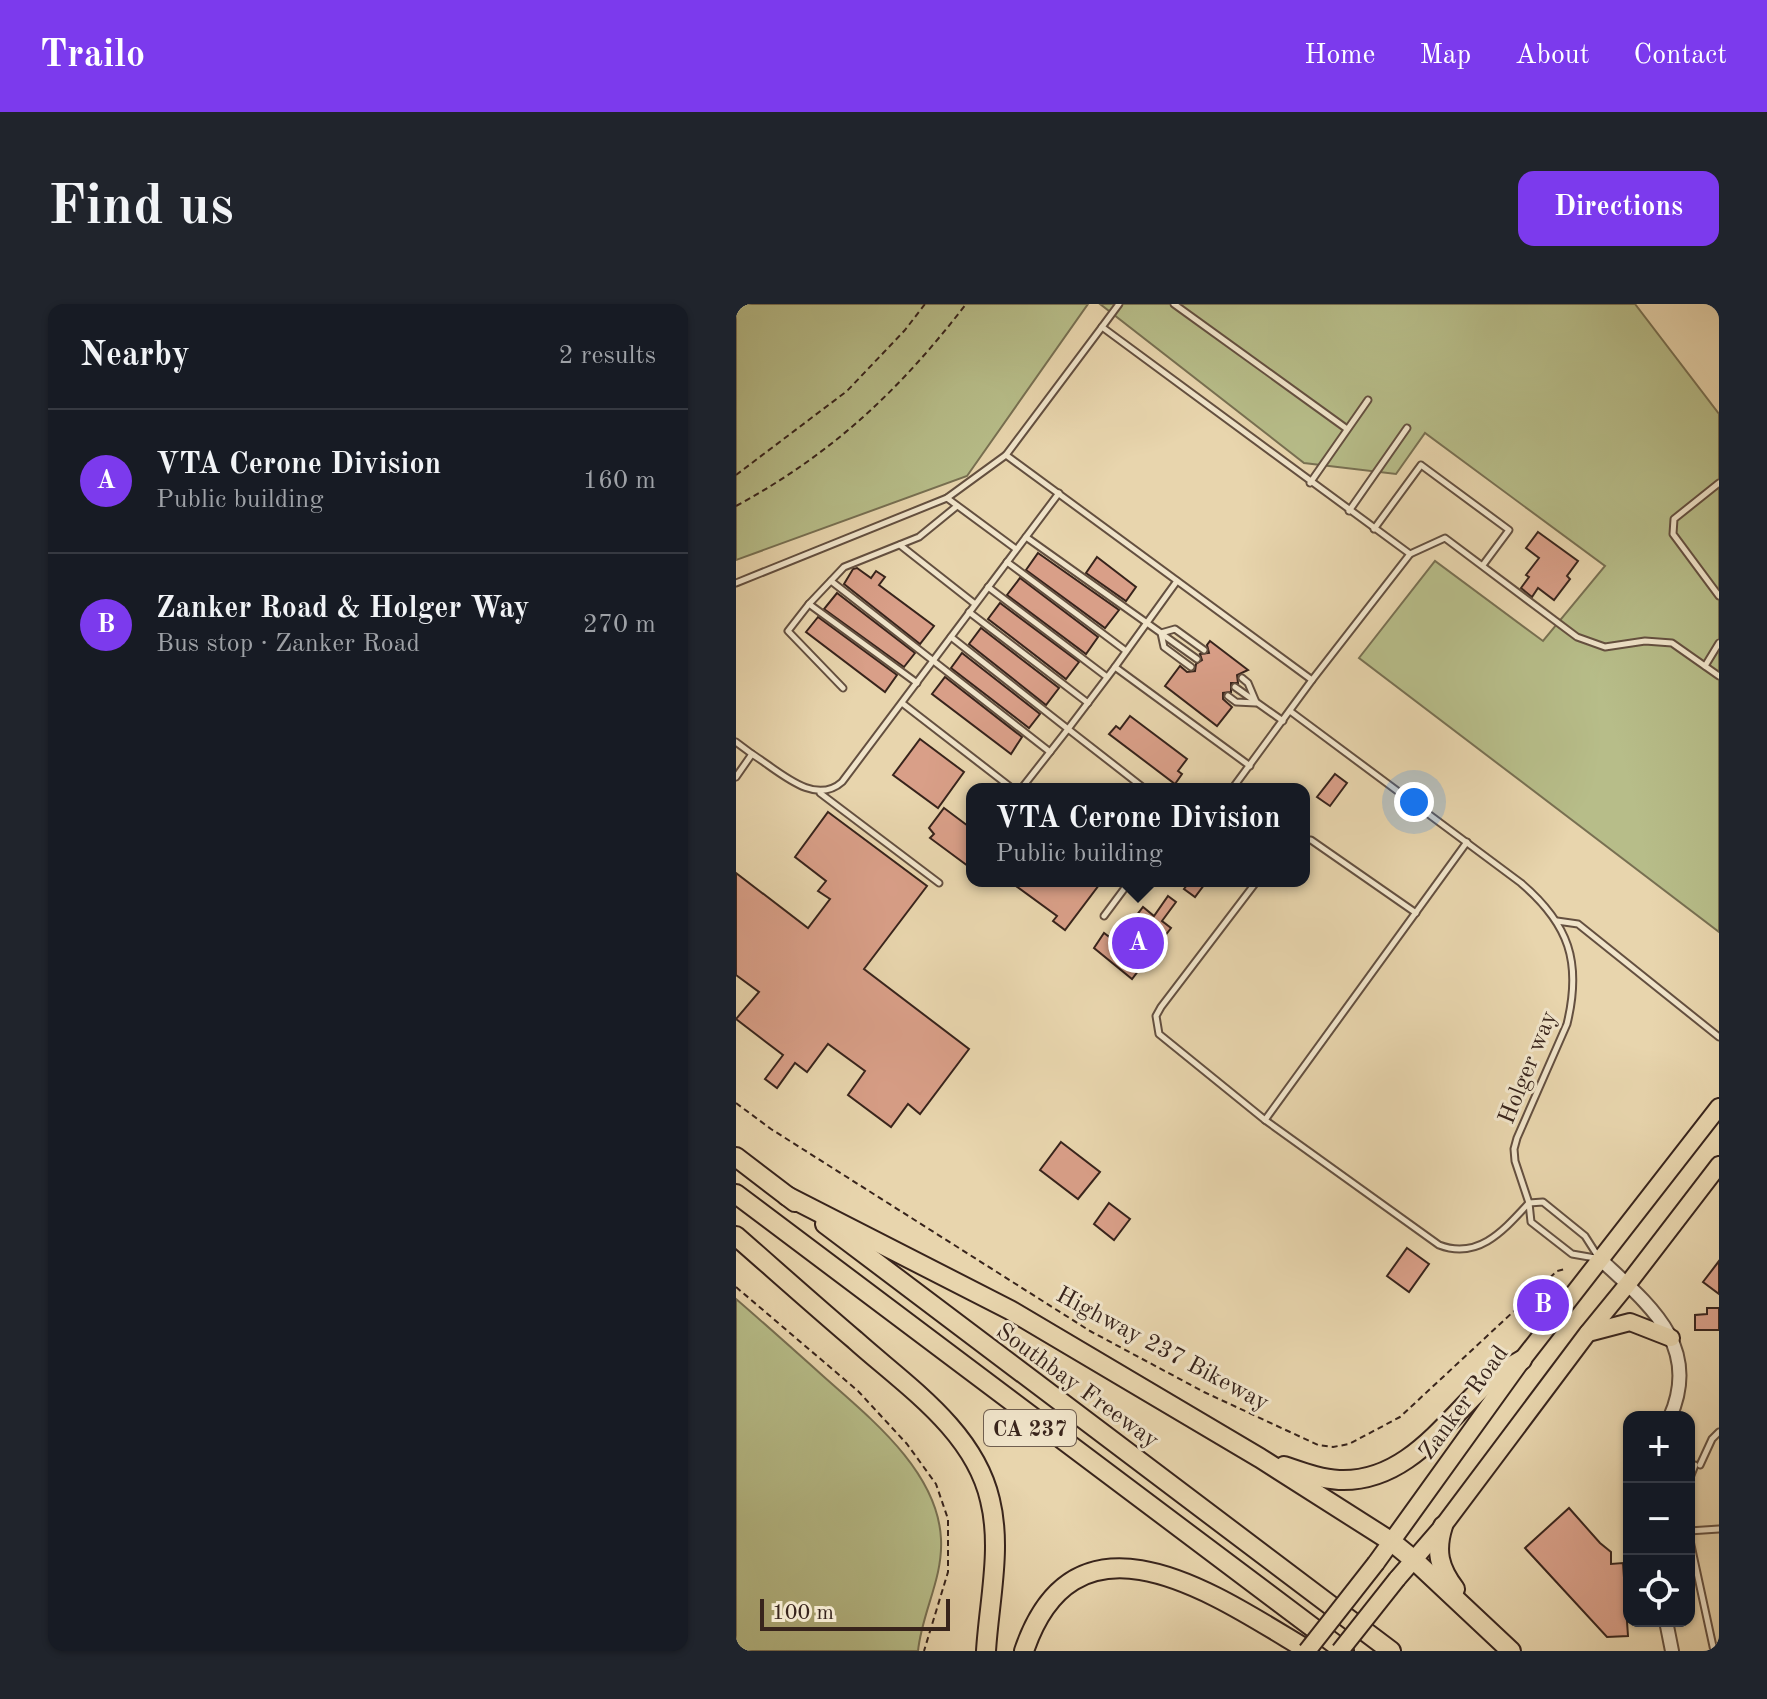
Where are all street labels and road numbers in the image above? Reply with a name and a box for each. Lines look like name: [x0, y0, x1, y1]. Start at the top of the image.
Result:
street label: Holger way: [1495, 1007, 1563, 1128]
street label: Highway 237 Bikeway: [1052, 1283, 1273, 1416]
street label: Southbay Freeway: [991, 1320, 1163, 1454]
street label: Zanker Road: [1416, 1342, 1514, 1464]
road number: CA 237: [984, 1410, 1076, 1446]

